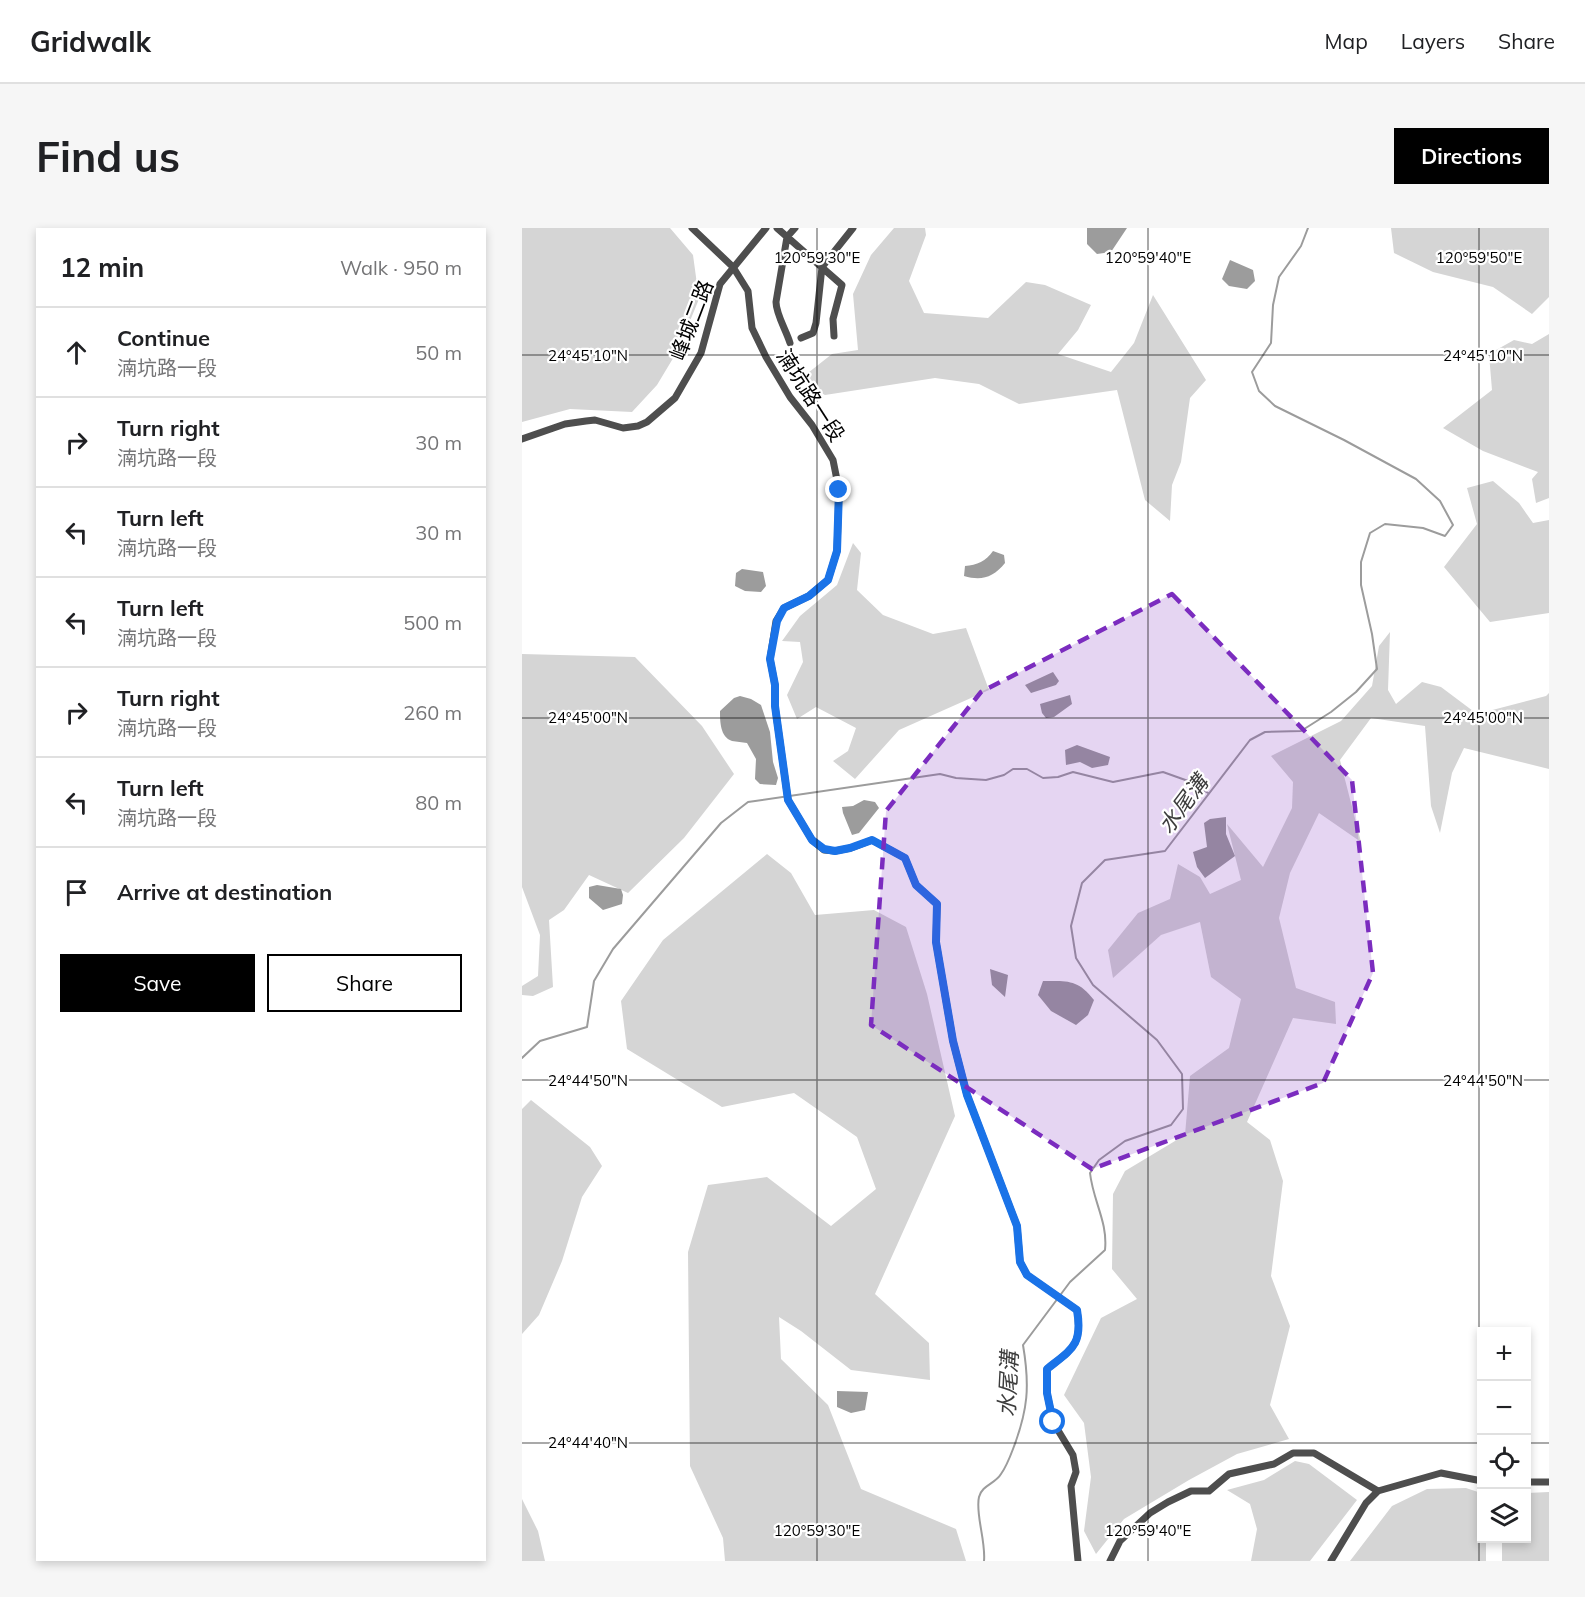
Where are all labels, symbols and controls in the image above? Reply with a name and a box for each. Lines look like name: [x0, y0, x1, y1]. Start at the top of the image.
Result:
text: Gridwalk: [30, 24, 151, 59]
text: Map: [1325, 28, 1368, 54]
text: Layers: [1401, 28, 1465, 54]
text: Share: [1498, 28, 1555, 54]
button: Directions: [1394, 128, 1549, 184]
text: Find us: [36, 130, 180, 183]
text: 120°59'30"E: [774, 248, 860, 267]
text: 120°59'40"E: [1105, 248, 1191, 267]
text: 120°59'50"E: [1436, 248, 1522, 267]
text: 12 min: [60, 251, 144, 284]
text: Walk · 950 m: [340, 255, 462, 280]
street label: 峰城二路: [664, 276, 718, 364]
text: Continue: [117, 324, 210, 352]
icon: ahead: [60, 336, 93, 369]
text: 50 m: [415, 340, 462, 365]
street label: 湳坑路一段: [772, 344, 850, 446]
text: 24°45'10"N: [548, 346, 628, 365]
text: 24°45'10"N: [1443, 346, 1523, 365]
text: 湳坑路一段: [117, 355, 217, 380]
text: Turn right: [117, 414, 220, 442]
icon: right: [60, 426, 93, 459]
text: 30 m: [415, 430, 462, 455]
text: 湳坑路一段: [117, 445, 217, 470]
route end: [825, 476, 851, 502]
text: Turn left: [117, 504, 204, 532]
icon: left: [60, 516, 93, 549]
text: 30 m: [415, 520, 462, 545]
text: 湳坑路一段: [117, 535, 217, 560]
text: Turn left: [117, 594, 204, 622]
icon: left: [60, 606, 93, 639]
text: 500 m: [403, 610, 462, 635]
text: 湳坑路一段: [117, 625, 217, 650]
text: Turn right: [117, 684, 220, 712]
icon: right: [60, 696, 93, 729]
text: 260 m: [403, 700, 462, 725]
text: 24°45'00"N: [548, 708, 628, 727]
text: 24°45'00"N: [1443, 708, 1523, 727]
text: 湳坑路一段: [117, 715, 217, 740]
water label: 水尾溝: [1152, 767, 1216, 839]
text: Turn left: [117, 774, 204, 802]
icon: left: [60, 786, 93, 819]
text: 80 m: [415, 790, 462, 815]
text: 湳坑路一段: [117, 805, 217, 830]
icon: arrive: [60, 876, 93, 909]
text: Arrive at destination: [117, 878, 332, 906]
button: Save: [60, 954, 255, 1012]
button: Share: [267, 954, 462, 1012]
text: 24°44'50"N: [548, 1071, 628, 1090]
text: 24°44'50"N: [1443, 1071, 1523, 1090]
map controls: [1477, 1327, 1531, 1543]
button: +: [1477, 1327, 1531, 1381]
water label: 水尾溝: [992, 1347, 1024, 1418]
button: −: [1477, 1381, 1531, 1435]
route start: [1039, 1408, 1065, 1434]
text: 24°44'40"N: [548, 1433, 628, 1452]
button: locate: [1477, 1435, 1531, 1489]
button: layers: [1477, 1489, 1531, 1543]
text: 120°59'30"E: [774, 1521, 860, 1540]
text: 120°59'40"E: [1105, 1521, 1191, 1540]

